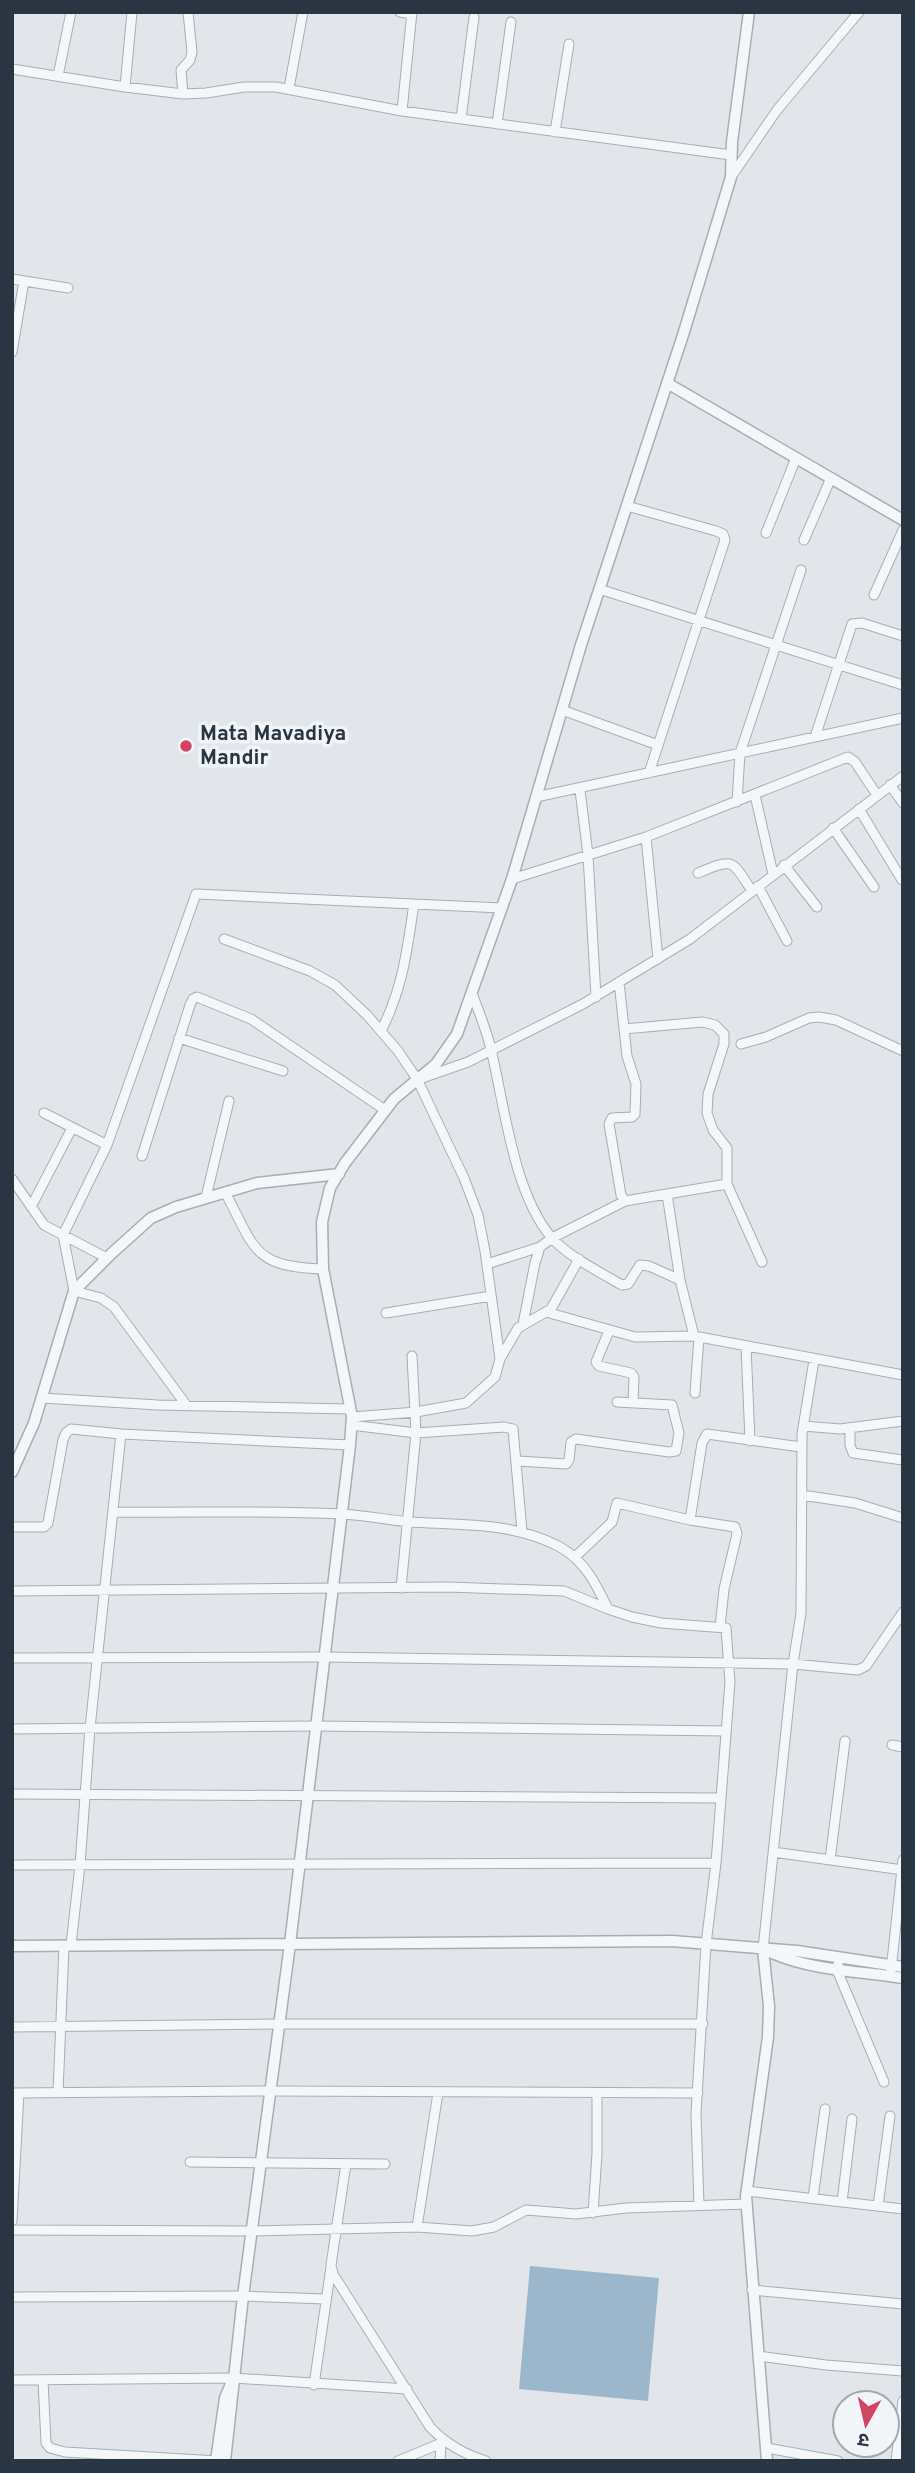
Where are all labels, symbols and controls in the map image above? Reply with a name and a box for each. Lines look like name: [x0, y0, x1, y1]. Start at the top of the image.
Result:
place label: Mata Mavadiya Mandir: [200, 721, 346, 772]
marker: Mata Mavadiya Mandir: [178, 738, 194, 754]
north arrow: [831, 2389, 901, 2459]
text: उ: [856, 2426, 871, 2452]

